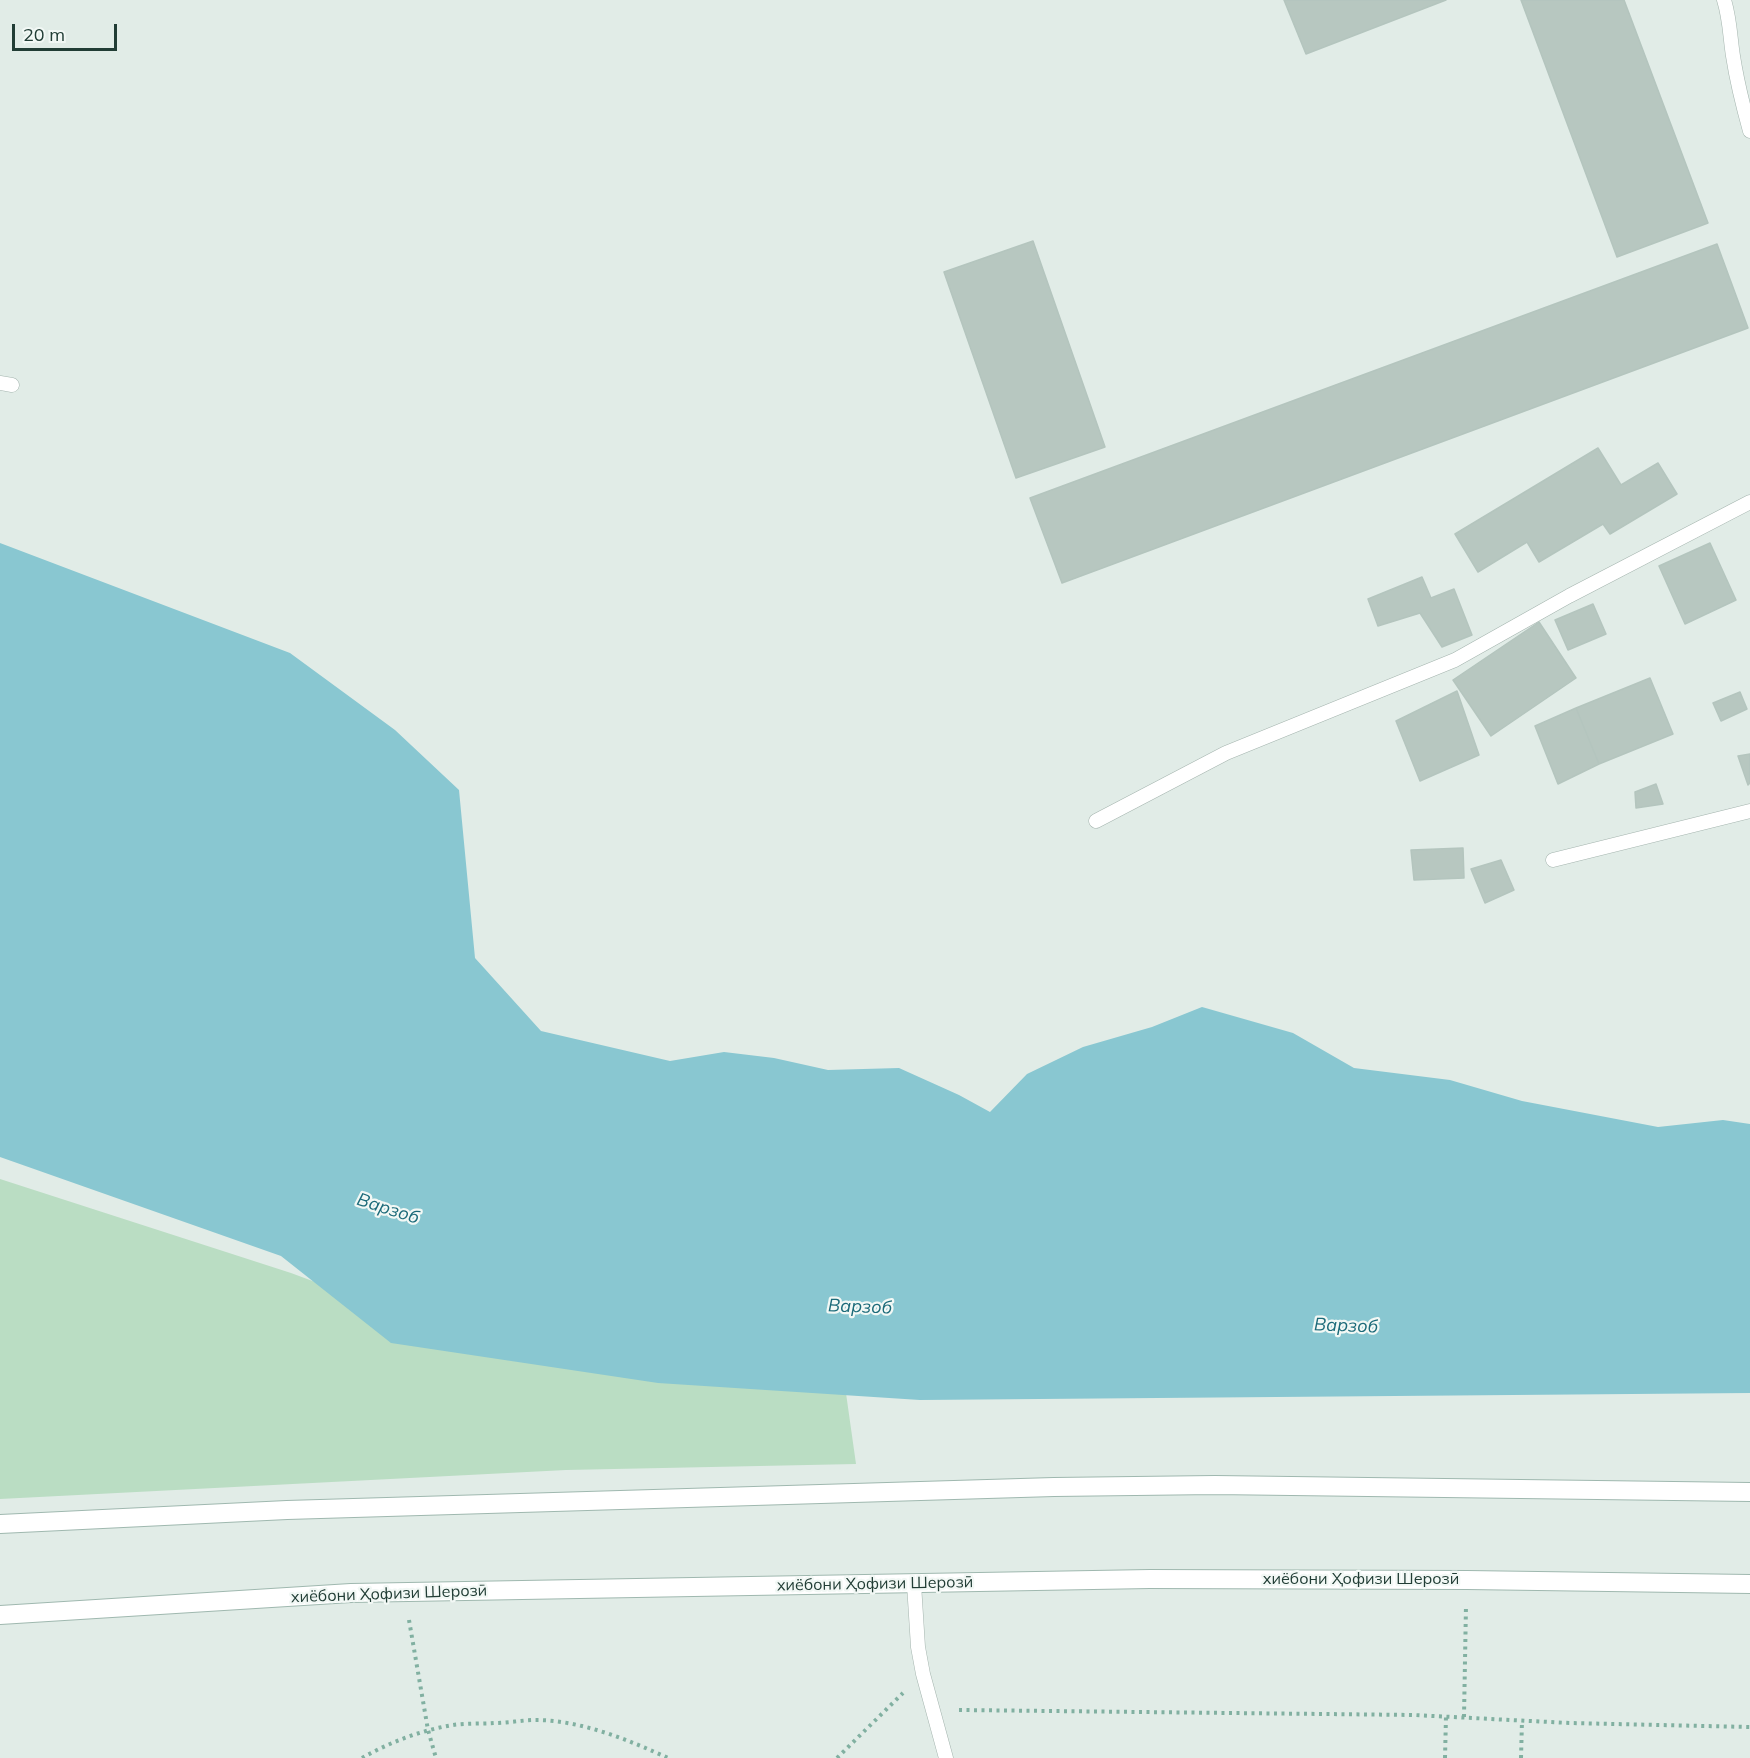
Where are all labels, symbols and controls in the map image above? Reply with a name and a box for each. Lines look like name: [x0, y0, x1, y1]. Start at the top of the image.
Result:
scale bar: [15, 12, 120, 50]
text: 20 m: [23, 23, 65, 46]
water label: Варзоб: [354, 1189, 422, 1229]
water label: Варзоб: [828, 1295, 892, 1319]
water label: Варзоб: [1314, 1314, 1378, 1338]
street label: хиёбони Ҳофизи Шерозӣ: [1263, 1569, 1459, 1589]
street label: хиёбони Ҳофизи Шерозӣ: [777, 1573, 973, 1595]
street label: хиёбони Ҳофизи Шерозӣ: [291, 1581, 487, 1607]

